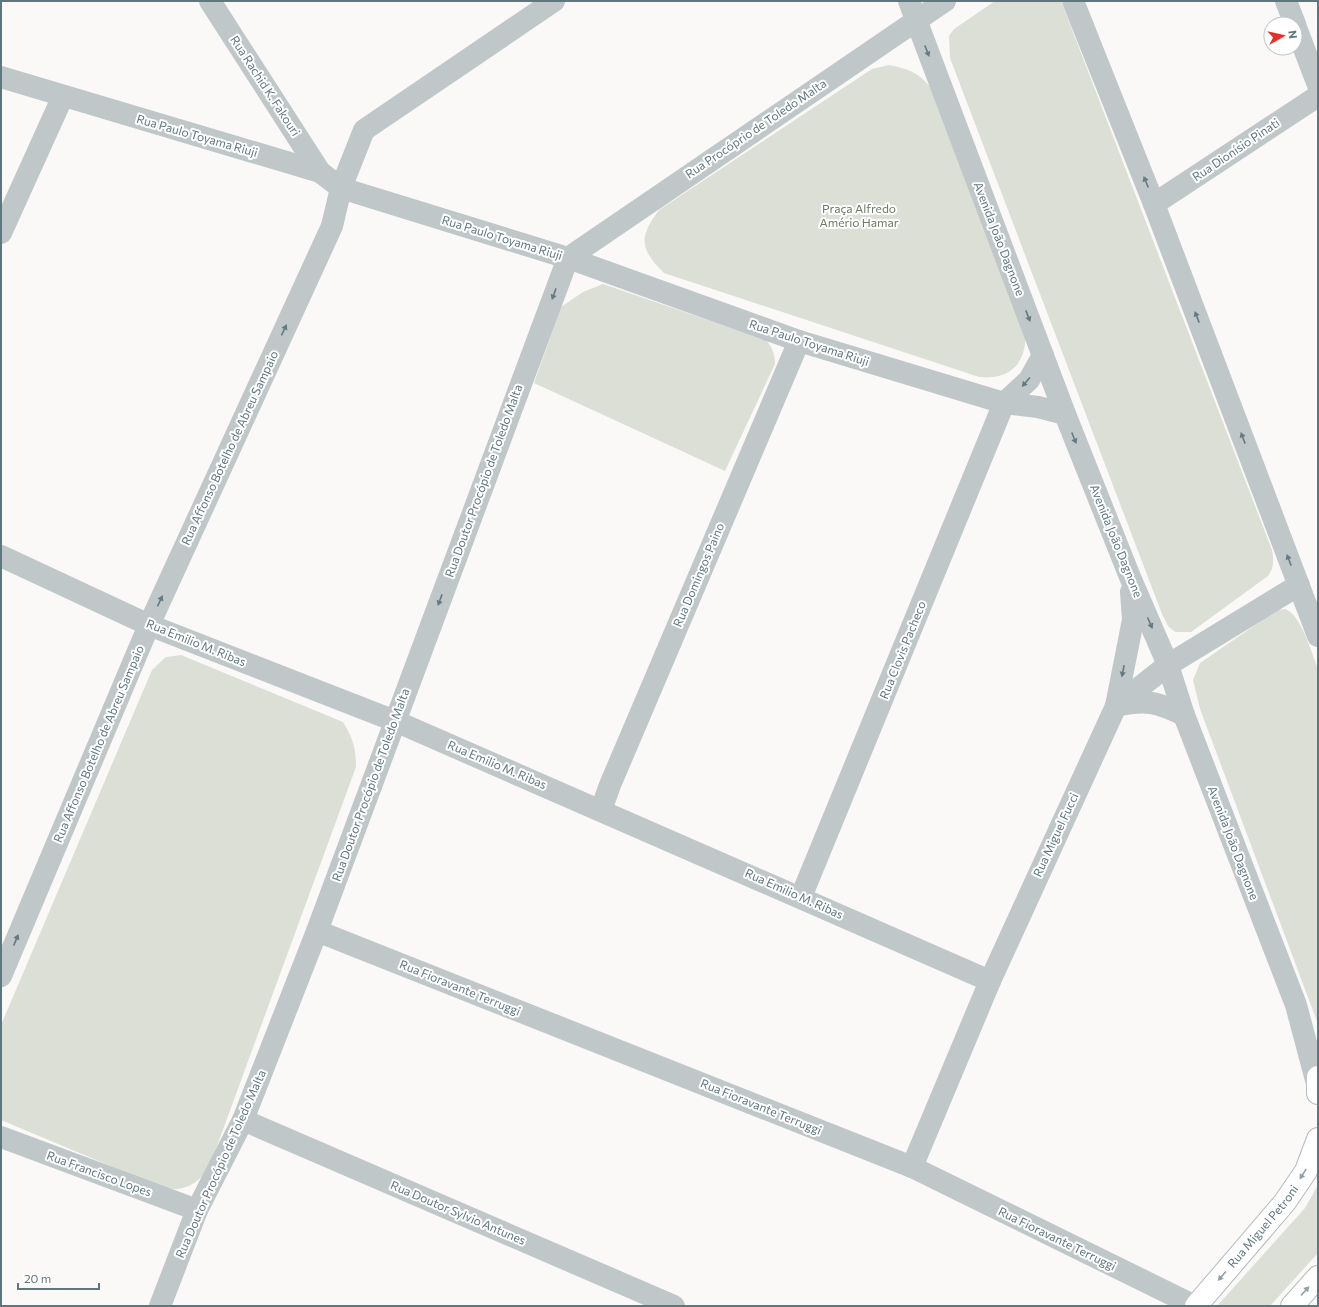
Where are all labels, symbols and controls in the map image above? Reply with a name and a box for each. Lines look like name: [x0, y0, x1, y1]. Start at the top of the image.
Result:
north arrow: [1263, 16, 1303, 56]
text: N: [1286, 30, 1300, 40]
street label: Rua Rachid K. Fakouri: [228, 33, 304, 138]
one-way arrow: [925, 45, 931, 57]
street label: Rua Procóprio de Toledo Malta: [682, 76, 829, 181]
street label: Rua Paulo Toyama Riuji: [135, 111, 259, 159]
street label: Rua Dionísio Pinati: [1189, 115, 1282, 184]
one-way arrow: [1142, 176, 1148, 188]
street label: Avenida João Dagnone: [971, 180, 1028, 298]
park label: Praça Alfredo Amério Hamar: [819, 201, 899, 229]
street label: Rua Paulo Toyama Riuji: [440, 212, 564, 262]
one-way arrow: [551, 289, 557, 301]
one-way arrow: [1193, 310, 1199, 322]
one-way arrow: [1025, 311, 1031, 323]
street label: Rua Paulo Toyama Riuji: [748, 316, 871, 368]
one-way arrow: [281, 325, 287, 336]
street label: Rua Affonso Botelho de Abreu Sampaio: [178, 348, 280, 547]
one-way arrow: [1022, 377, 1031, 387]
street label: Rua Doutor Procópio de Toledo Malta: [442, 382, 525, 579]
one-way arrow: [1072, 432, 1078, 444]
one-way arrow: [1240, 432, 1246, 444]
street label: Avenida João Dagnone: [1087, 482, 1146, 600]
street label: Rua Domingos Paino: [670, 520, 726, 629]
one-way arrow: [1286, 553, 1292, 565]
one-way arrow: [437, 594, 443, 606]
one-way arrow: [157, 596, 163, 607]
street label: Rua Clovis Pacheco: [876, 599, 928, 701]
street label: Rua Emilio M. Ribas: [145, 616, 248, 668]
one-way arrow: [1147, 617, 1153, 628]
street label: Rua Affonso Botelho de Abreu Sampaio: [50, 643, 146, 844]
one-way arrow: [1120, 665, 1126, 677]
street label: Rua Doutor Procópio de Toledo Malta: [329, 686, 412, 883]
street label: Rua Emilio M. Ribas: [446, 737, 549, 791]
street label: Avenida João Dagnone: [1205, 784, 1262, 902]
street label: Rua Miguel Fucci: [1030, 790, 1081, 879]
street label: Rua Emilio M. Ribas: [743, 865, 846, 921]
one-way arrow: [13, 934, 19, 946]
street label: Rua Fioravante Terruggi: [398, 956, 523, 1018]
street label: Rua Doutor Procópio de Toledo Malta: [172, 1067, 268, 1260]
street label: Rua Fioravante Terruggi: [699, 1075, 824, 1137]
street label: Rua Francisco Lopes: [45, 1148, 154, 1199]
one-way arrow: [1299, 1169, 1307, 1179]
street label: Rua Doutor Sylvio Antunes: [389, 1177, 528, 1247]
street label: Rua Miguel Petroni: [1224, 1182, 1300, 1270]
street label: Rua Fioravante Terruggi: [996, 1203, 1119, 1273]
scale bar: [18, 1265, 99, 1291]
one-way arrow: [1217, 1270, 1226, 1281]
text: 20 m: [24, 1271, 51, 1285]
one-way arrow: [1300, 1286, 1309, 1296]

